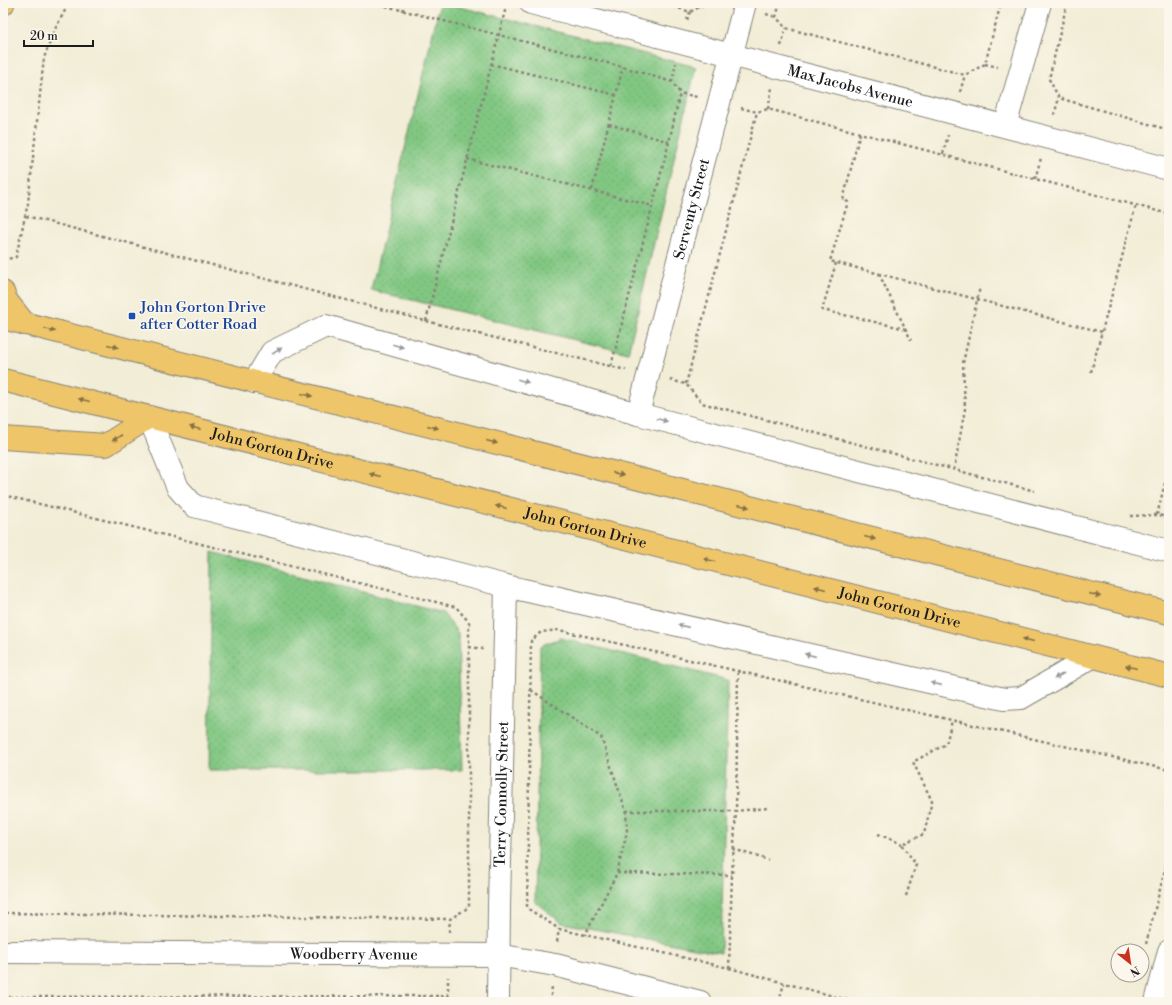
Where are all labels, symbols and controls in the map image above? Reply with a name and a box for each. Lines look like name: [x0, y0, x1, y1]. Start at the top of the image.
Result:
scale bar: [24, 22, 93, 48]
text: 20 m: [30, 29, 58, 44]
street label: Max Jacobs Avenue: [785, 61, 915, 112]
street label: Serventy Street: [670, 156, 714, 261]
place label: John Gorton Drive after Cotter Road: [139, 298, 266, 334]
marker: John Gorton Drive after Cotter Road: [127, 311, 137, 321]
one-way arrow: [44, 327, 56, 333]
one-way arrow: [108, 343, 120, 349]
one-way arrow: [392, 343, 404, 349]
one-way arrow: [271, 347, 282, 355]
one-way arrow: [517, 378, 529, 384]
one-way arrow: [301, 393, 313, 399]
one-way arrow: [78, 397, 91, 403]
one-way arrow: [656, 417, 668, 423]
street label: John Gorton Drive: [208, 424, 336, 474]
one-way arrow: [427, 424, 439, 430]
one-way arrow: [189, 425, 201, 431]
one-way arrow: [111, 434, 122, 442]
one-way arrow: [486, 439, 498, 445]
one-way arrow: [369, 471, 382, 477]
one-way arrow: [612, 471, 624, 477]
one-way arrow: [495, 503, 508, 509]
street label: John Gorton Drive: [521, 503, 649, 553]
one-way arrow: [738, 503, 750, 509]
one-way arrow: [864, 535, 876, 541]
one-way arrow: [703, 556, 715, 562]
street label: John Gorton Drive: [835, 583, 963, 633]
one-way arrow: [814, 585, 826, 591]
one-way arrow: [1089, 592, 1101, 598]
one-way arrow: [677, 623, 689, 629]
one-way arrow: [1021, 637, 1034, 643]
one-way arrow: [803, 651, 816, 657]
one-way arrow: [1125, 663, 1137, 669]
one-way arrow: [1053, 673, 1065, 680]
one-way arrow: [930, 680, 942, 686]
street label: Terry Connolly Street: [491, 720, 513, 867]
north arrow: [1110, 943, 1150, 983]
street label: Woodberry Avenue: [289, 945, 418, 965]
text: N: [1127, 963, 1142, 979]

